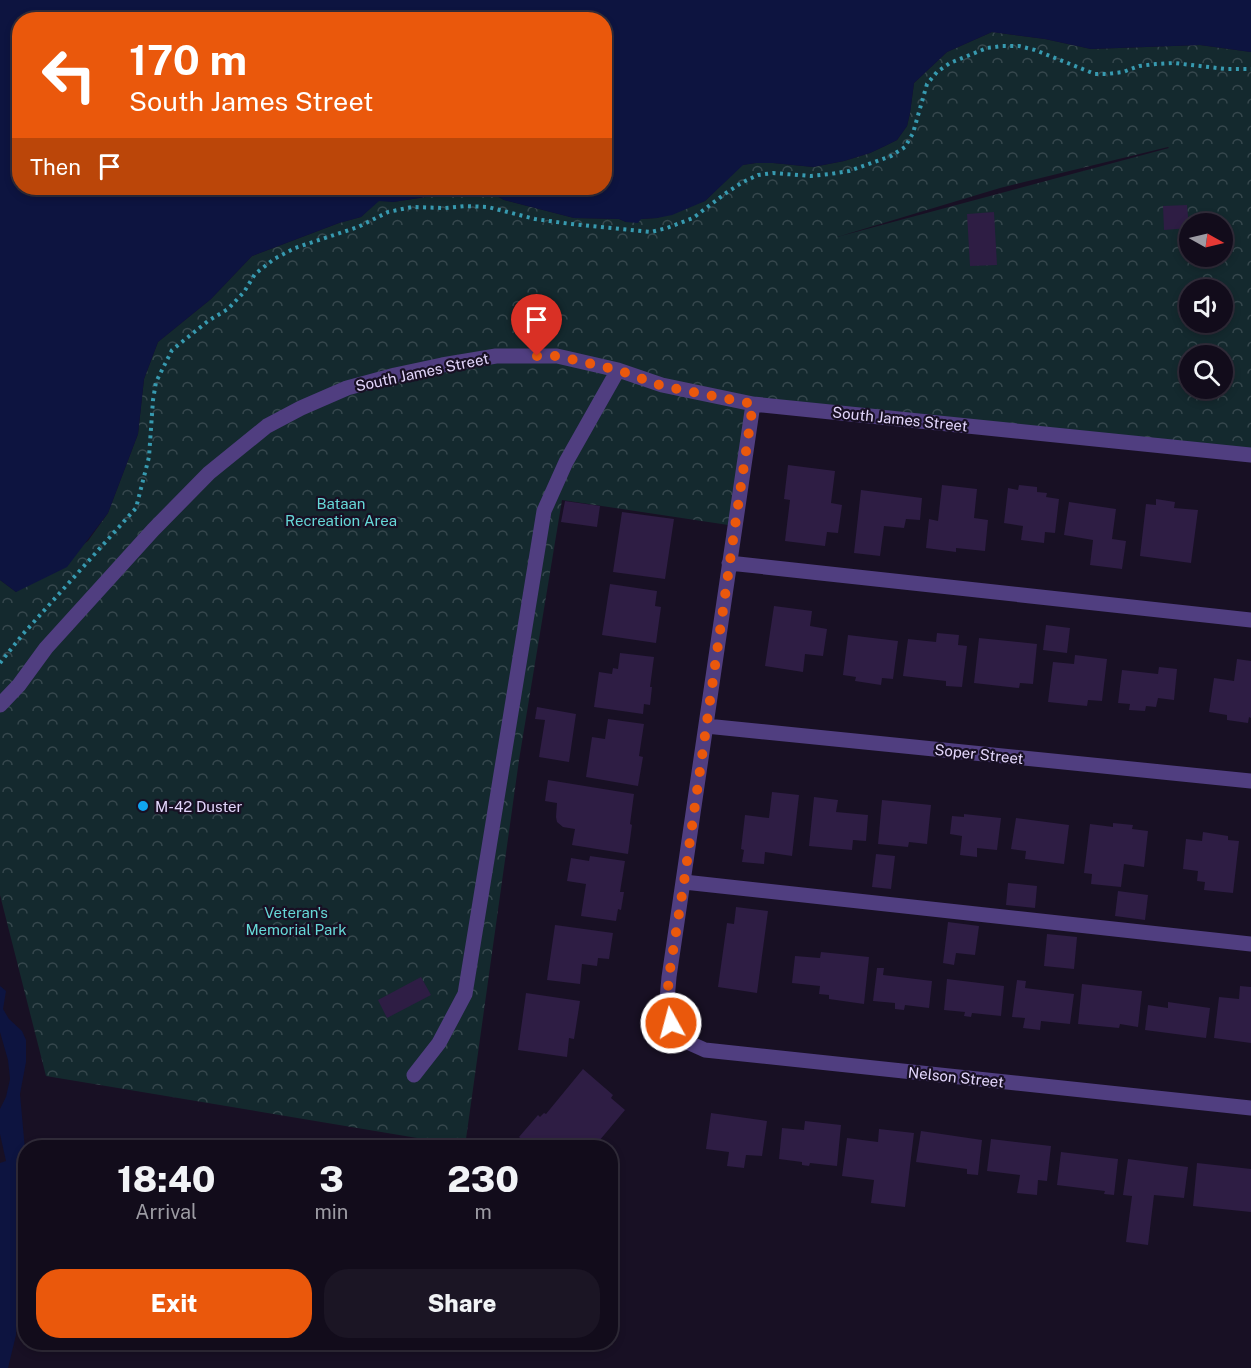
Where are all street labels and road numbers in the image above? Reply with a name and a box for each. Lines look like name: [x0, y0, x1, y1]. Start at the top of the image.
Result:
street label: South James Street: [354, 350, 490, 394]
street label: South James Street: [832, 403, 969, 435]
street label: Soper Street: [934, 741, 1024, 767]
street label: Nelson Street: [907, 1064, 1005, 1090]

